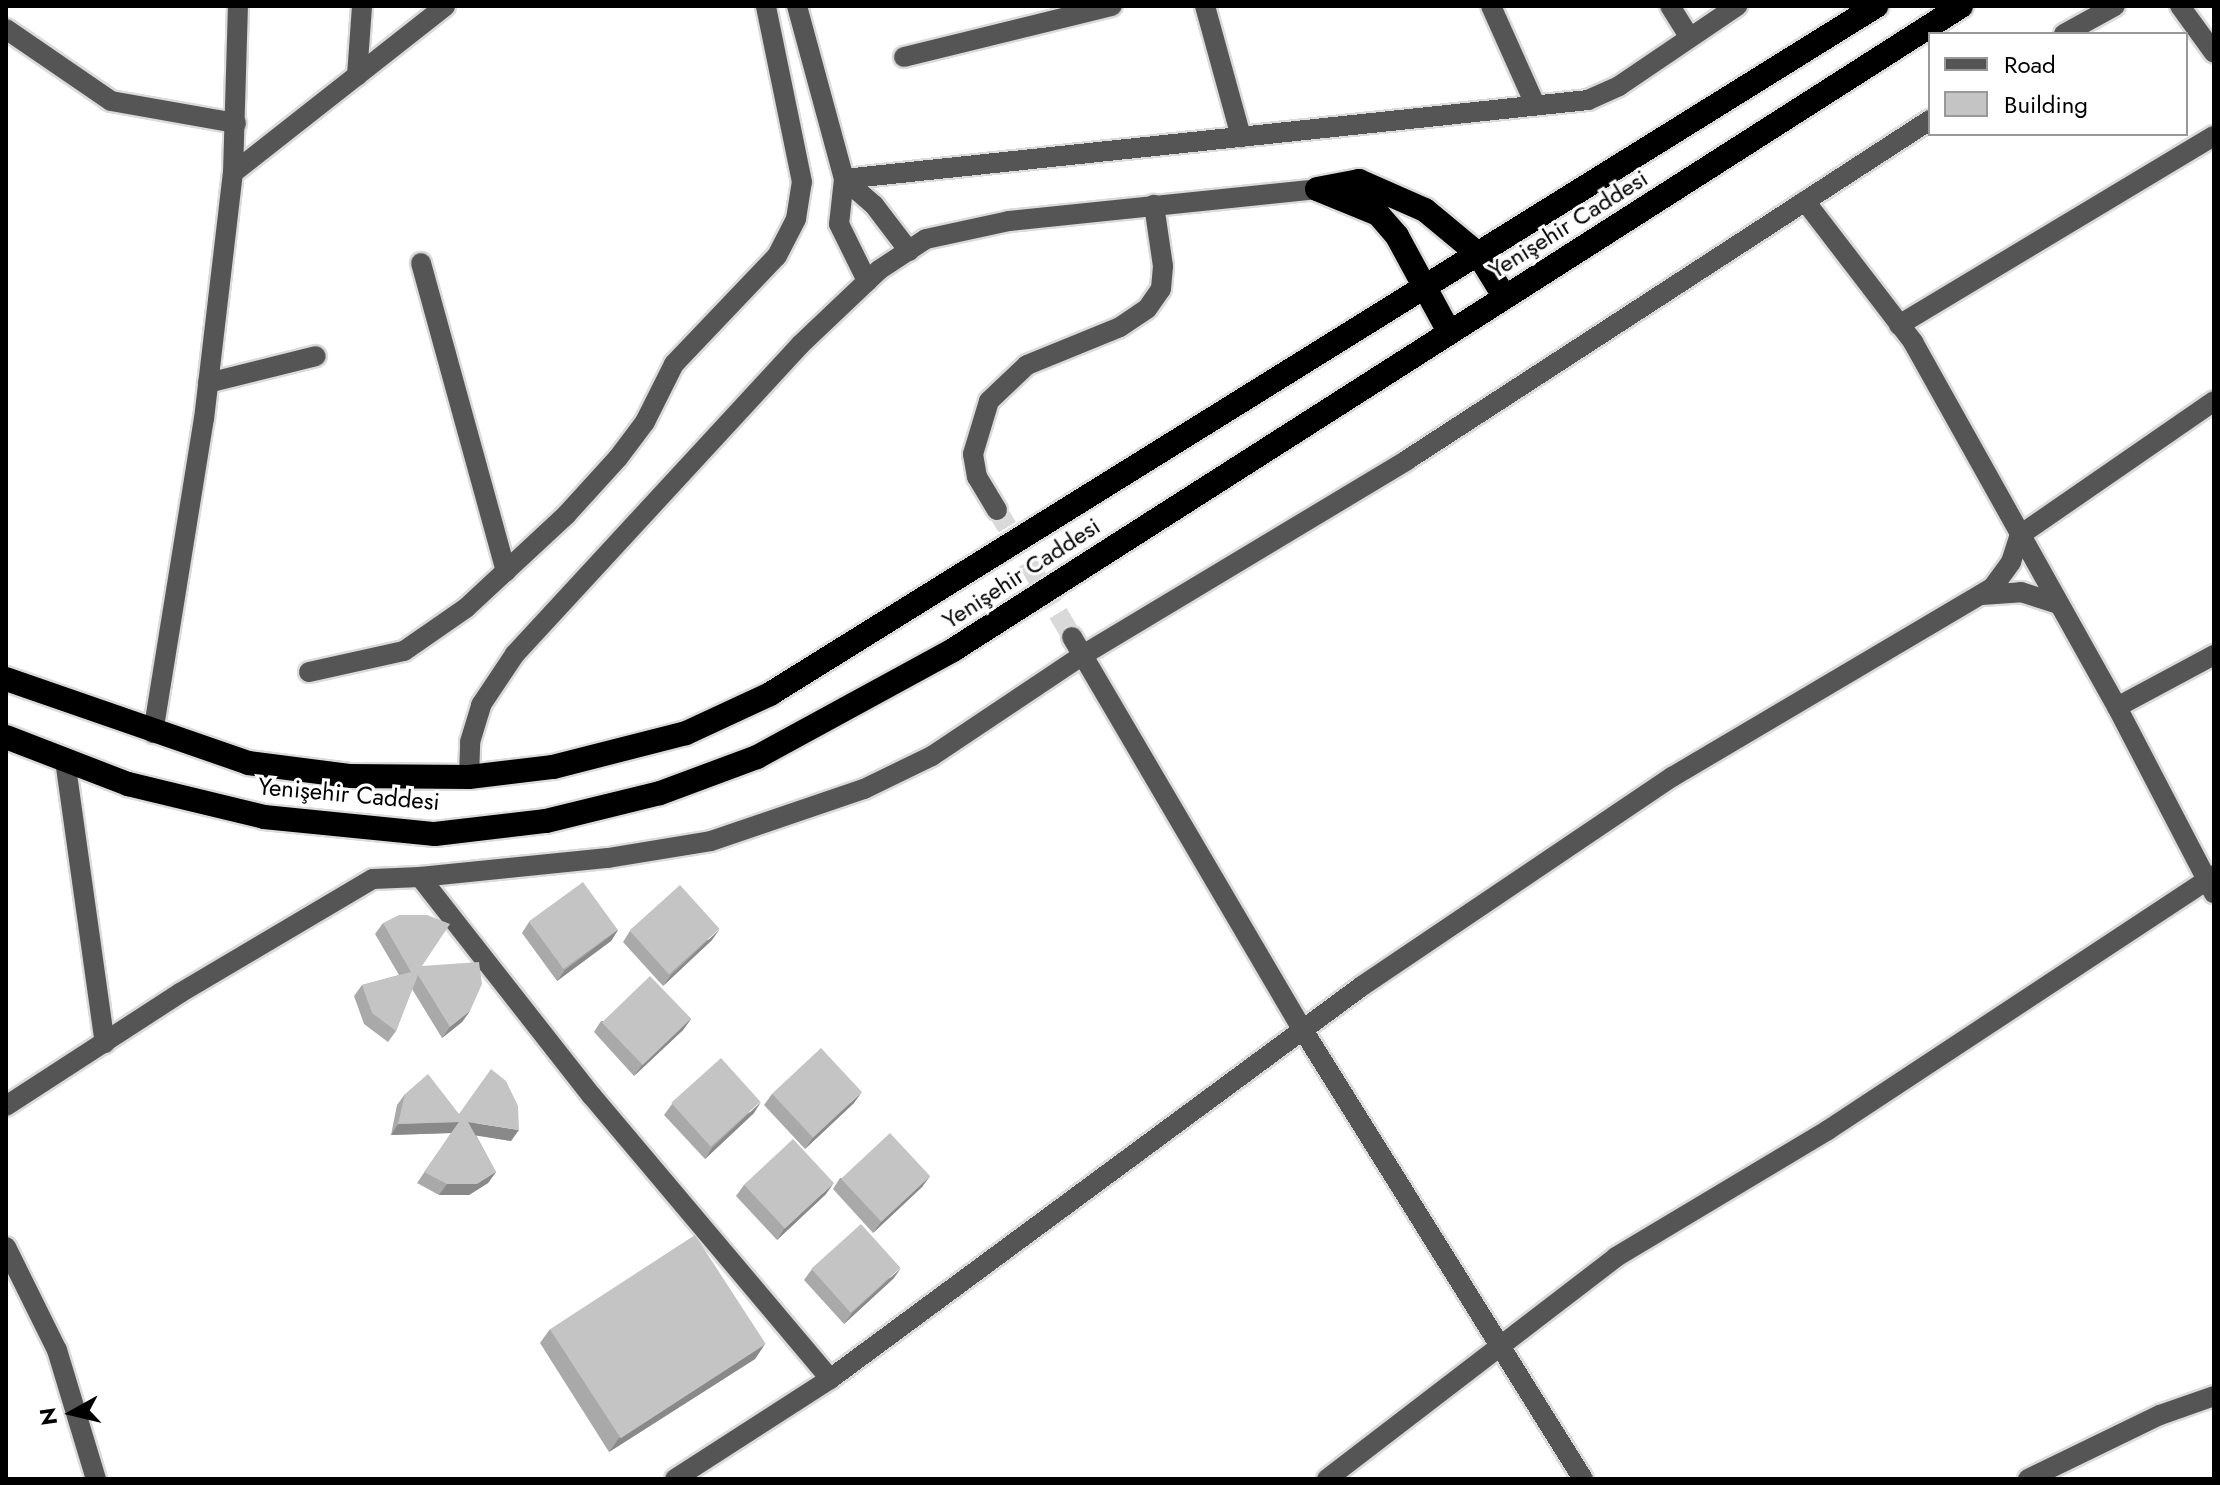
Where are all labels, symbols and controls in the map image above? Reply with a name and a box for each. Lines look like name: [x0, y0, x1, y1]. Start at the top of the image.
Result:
legend: [1928, 32, 2188, 136]
text: Road: [2004, 47, 2056, 82]
text: Building: [2004, 87, 2088, 122]
street label: Yenişehir Caddesi: [1483, 164, 1653, 284]
street label: Yenişehir Caddesi: [937, 511, 1105, 635]
street label: Yenişehir Caddesi: [257, 772, 441, 816]
north arrow: [32, 1373, 112, 1453]
text: N: [31, 1405, 65, 1427]

